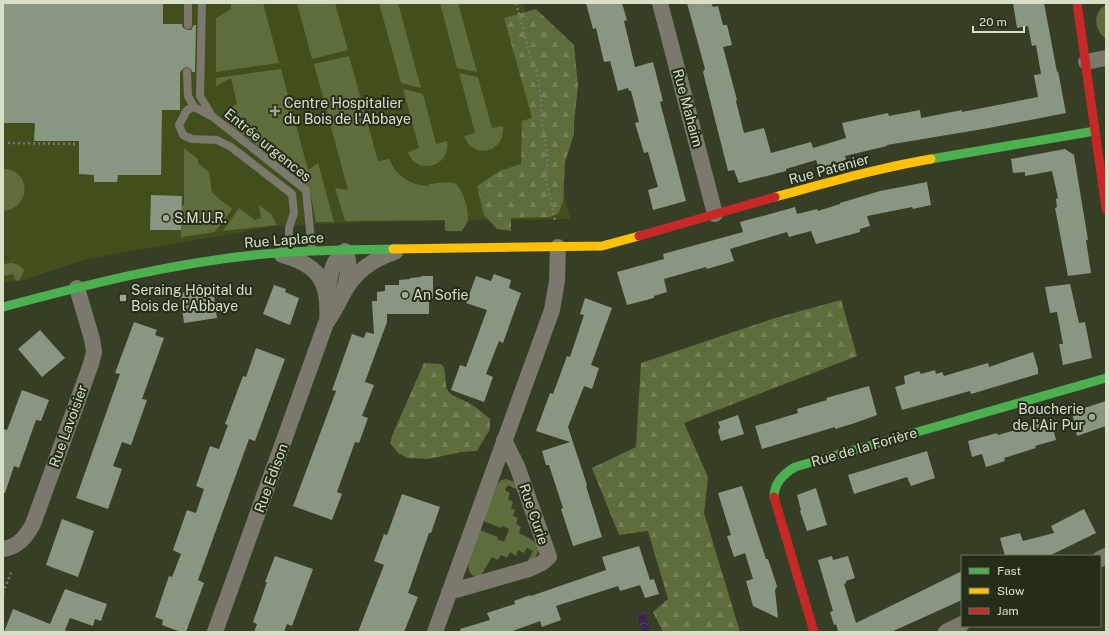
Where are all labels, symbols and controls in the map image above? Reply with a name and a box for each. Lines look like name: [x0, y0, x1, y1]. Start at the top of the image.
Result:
scale bar: [973, 8, 1024, 34]
text: 20 m: [979, 15, 1007, 29]
street label: Rue Mahaim: [670, 67, 706, 149]
place label: Centre Hospitalier du Bois de l'Abbaye: [284, 95, 411, 127]
street label: Entrée urgences: [221, 105, 315, 185]
marker: Centre Hospitalier du Bois de l'Abbaye: [269, 105, 281, 117]
street label: Rue Patenier: [787, 151, 871, 187]
place label: S.M.U.R.: [174, 210, 227, 226]
marker: S.M.U.R.: [161, 213, 171, 223]
street label: Rue Laplace: [244, 229, 325, 251]
place label: Seraing Hôpital du Bois de l'Abbaye: [131, 282, 252, 314]
place label: An Sofie: [413, 287, 468, 303]
marker: An Sofie: [400, 290, 410, 300]
marker: Seraing Hôpital du Bois de l'Abbaye: [118, 293, 128, 303]
street label: Rue Lavoisier: [46, 383, 90, 469]
place label: Boucherie de l'Air Pur: [1012, 401, 1084, 433]
marker: Boucherie de l'Air Pur: [1087, 412, 1097, 422]
street label: Rue de la Forière: [809, 424, 919, 470]
street label: Rue Edison: [251, 441, 291, 515]
street label: Rue Curie: [516, 481, 552, 547]
legend: [961, 555, 1101, 627]
text: Fast: [997, 564, 1022, 578]
text: Slow: [997, 584, 1025, 598]
text: Jam: [997, 604, 1019, 618]

